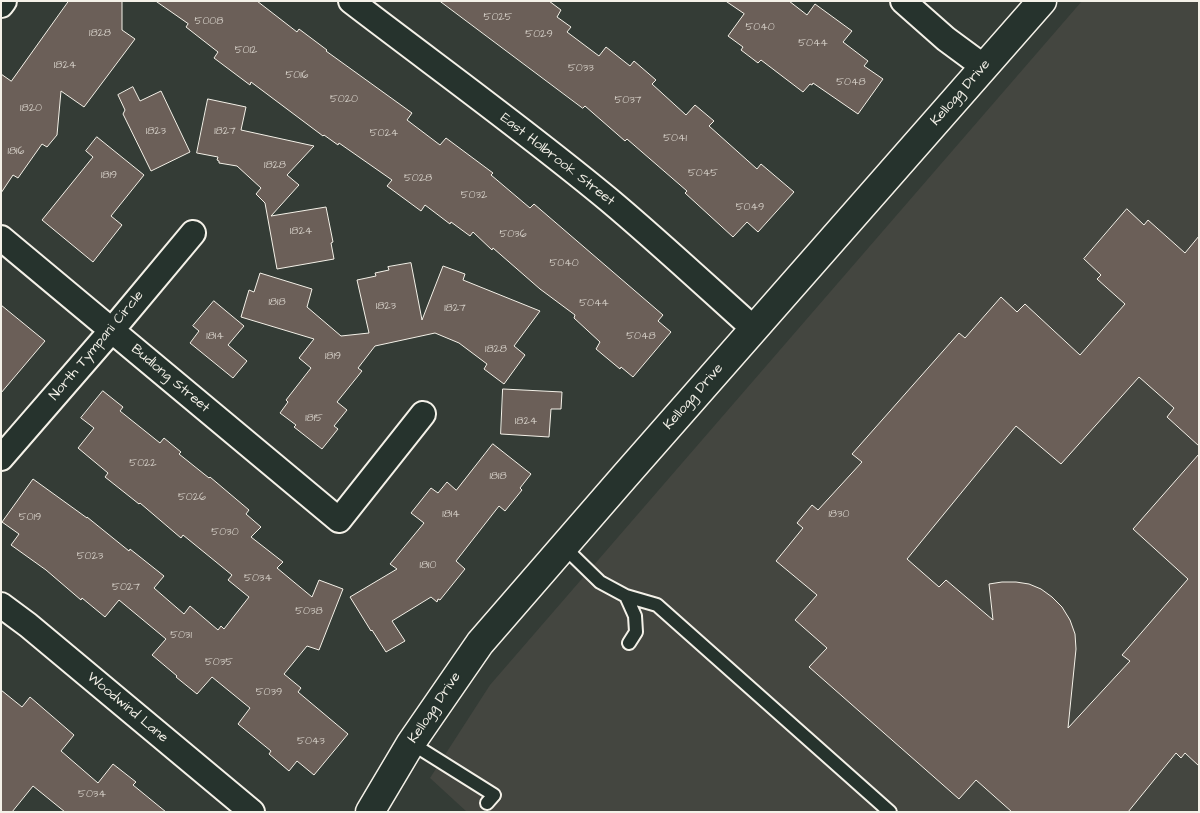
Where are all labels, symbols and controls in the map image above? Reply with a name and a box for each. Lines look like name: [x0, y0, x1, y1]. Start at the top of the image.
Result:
house number: 5025: [484, 11, 512, 25]
house number: 5008: [195, 15, 223, 29]
house number: 5040: [745, 21, 775, 35]
house number: 1828: [89, 27, 111, 41]
house number: 5029: [525, 28, 553, 42]
house number: 5044: [798, 37, 828, 51]
house number: 5012: [235, 44, 257, 58]
street label: Kellogg Drive: [928, 56, 994, 130]
house number: 1824: [54, 59, 76, 73]
house number: 5033: [568, 62, 594, 76]
house number: 5016: [285, 69, 309, 83]
house number: 5048: [836, 76, 866, 90]
house number: 5020: [330, 93, 358, 107]
house number: 5037: [614, 94, 642, 108]
house number: 1820: [20, 102, 42, 116]
street label: East Holbrook Street: [496, 110, 618, 210]
house number: 1823: [146, 125, 166, 139]
house number: 1827: [214, 125, 236, 139]
house number: 5024: [370, 127, 398, 141]
house number: 5041: [663, 132, 687, 146]
house number: 1816: [8, 145, 24, 159]
house number: 1828: [264, 159, 286, 173]
house number: 5045: [688, 167, 718, 181]
house number: 1819: [101, 169, 117, 183]
house number: 5028: [404, 172, 432, 186]
house number: 5032: [461, 189, 487, 203]
house number: 5049: [736, 201, 764, 215]
house number: 1824: [290, 225, 312, 239]
house number: 5036: [499, 228, 527, 242]
house number: 5040: [549, 257, 579, 271]
street label: North Tympani Circle: [46, 288, 148, 404]
house number: 1818: [268, 296, 286, 310]
house number: 5044: [579, 297, 609, 311]
house number: 1823: [376, 300, 396, 314]
house number: 1827: [444, 302, 466, 316]
house number: 1814: [206, 330, 224, 344]
house number: 5048: [626, 330, 656, 344]
street label: Budlong Street: [127, 341, 213, 417]
house number: 1828: [485, 343, 507, 357]
house number: 1819: [325, 350, 341, 364]
street label: Kellogg Drive: [661, 360, 727, 434]
house number: 1815: [305, 412, 323, 426]
house number: 1824: [515, 415, 537, 429]
house number: 5022: [129, 457, 157, 471]
house number: 1818: [489, 470, 507, 484]
house number: 5026: [178, 491, 206, 505]
house number: 1814: [442, 508, 460, 522]
house number: 1830: [828, 508, 850, 522]
house number: 5019: [19, 511, 41, 525]
house number: 5030: [211, 526, 239, 540]
house number: 5023: [77, 550, 103, 564]
house number: 1810: [420, 559, 436, 573]
house number: 5034: [244, 572, 272, 586]
house number: 5027: [112, 581, 140, 595]
house number: 5038: [295, 605, 323, 619]
house number: 5031: [170, 629, 192, 643]
house number: 5035: [205, 656, 233, 670]
street label: Woodwind Lane: [83, 669, 171, 747]
street label: Kellogg Drive: [405, 669, 465, 747]
house number: 5039: [256, 686, 282, 700]
house number: 5043: [297, 735, 325, 749]
house number: 5034: [78, 788, 106, 802]

